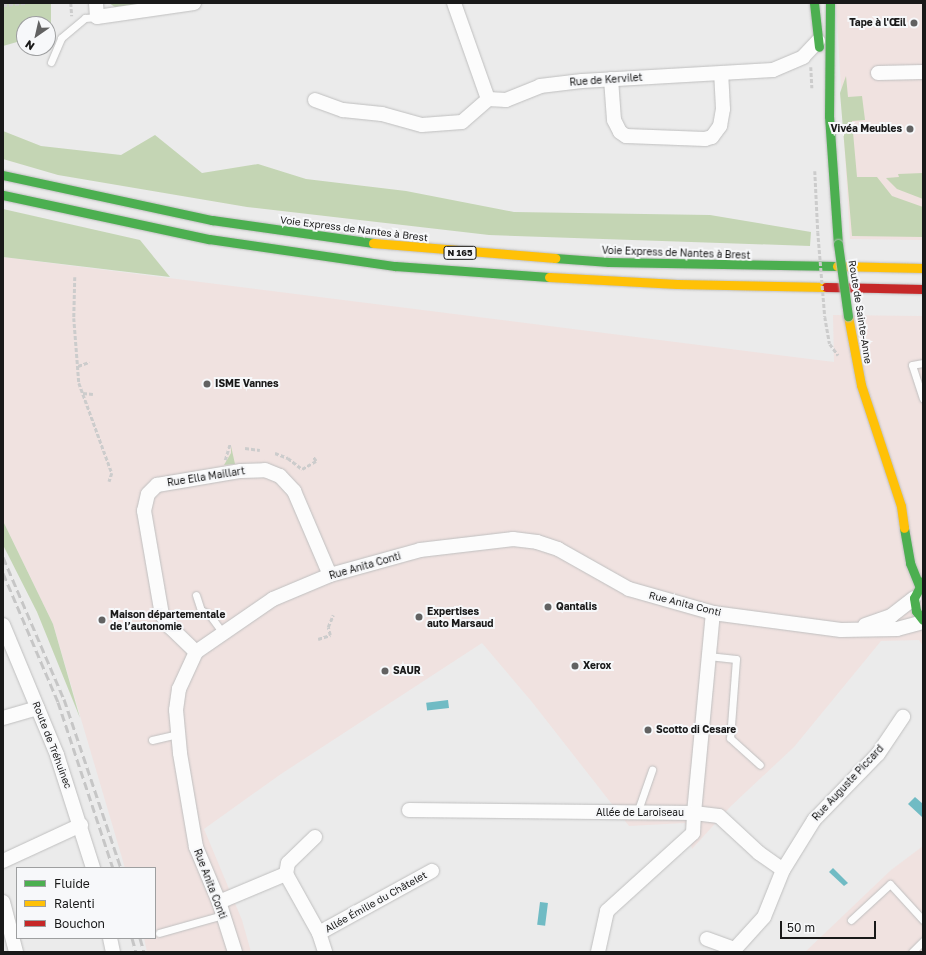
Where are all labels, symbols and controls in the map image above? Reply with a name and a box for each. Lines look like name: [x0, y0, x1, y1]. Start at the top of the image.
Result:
north arrow: [16, 16, 56, 56]
place label: Tape à l'Œil: [849, 17, 906, 29]
marker: Tape à l'Œil: [909, 18, 919, 28]
text: N: [22, 38, 37, 53]
street label: Rue de Kervilet: [569, 71, 643, 89]
place label: Vivéa Meubles: [830, 123, 902, 135]
marker: Vivéa Meubles: [905, 124, 915, 134]
street label: Voie Express de Nantes à Brest: [280, 214, 428, 244]
street label: Voie Express de Nantes à Brest: [602, 244, 750, 262]
road number: N 165: [443, 246, 477, 260]
street label: Route de Sainte-Anne: [846, 259, 874, 365]
place label: ISME Vannes: [215, 378, 279, 390]
marker: ISME Vannes: [202, 379, 212, 389]
street label: Rue Ella Maillart: [166, 465, 246, 489]
street label: Rue Anita Conti: [328, 550, 402, 582]
street label: Rue Anita Conti: [648, 589, 722, 619]
place label: Qantalis: [556, 601, 597, 613]
marker: Qantalis: [543, 602, 553, 612]
place label: Expertises auto Marsaud: [427, 605, 493, 628]
place label: Maison départementale de l’autonomie: [110, 608, 225, 632]
marker: Expertises auto Marsaud: [414, 612, 424, 622]
marker: Maison départementale de l’autonomie: [97, 615, 107, 625]
place label: Xerox: [583, 660, 611, 672]
marker: Xerox: [570, 661, 580, 671]
place label: SAUR: [393, 665, 421, 677]
marker: SAUR: [380, 666, 390, 676]
street label: Route de Tréhuinec: [30, 700, 74, 790]
place label: Scotto di Cesare: [656, 724, 736, 736]
marker: Scotto di Cesare: [643, 725, 653, 735]
street label: Rue Auguste Piccard: [810, 743, 886, 823]
street label: Allée de Laroiseau: [596, 807, 684, 819]
street label: Rue Anita Conti: [191, 847, 229, 921]
legend: [16, 867, 156, 939]
street label: Allée Émilie du Châtelet: [323, 869, 429, 935]
text: Fluide: [54, 876, 90, 891]
text: Ralenti: [54, 896, 95, 911]
scale bar: [782, 913, 878, 939]
text: Bouchon: [54, 916, 105, 931]
text: 50 m: [787, 920, 815, 935]

